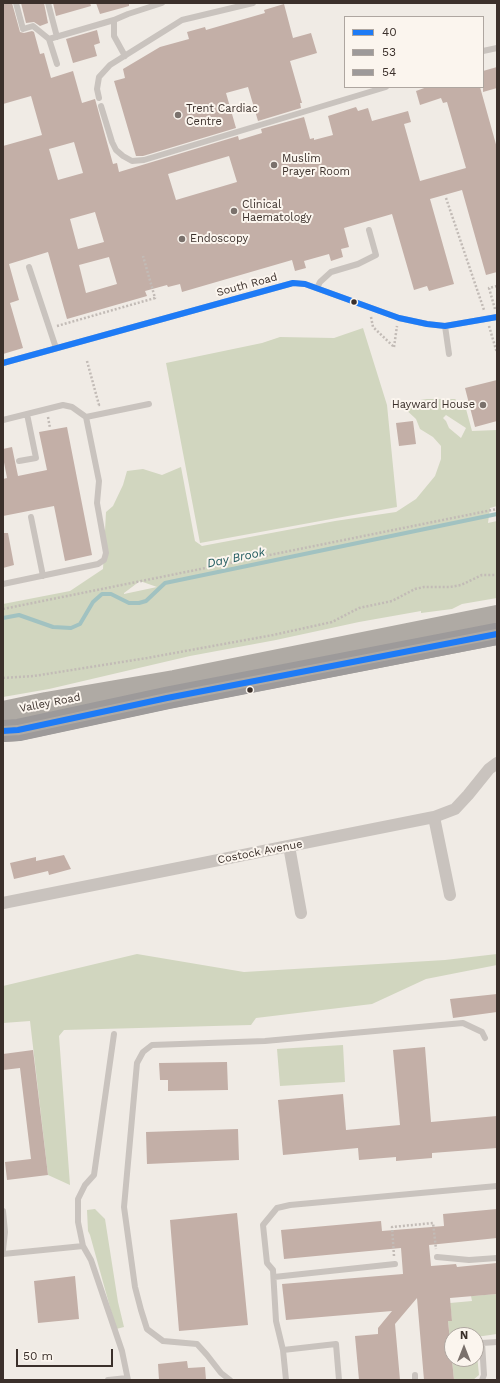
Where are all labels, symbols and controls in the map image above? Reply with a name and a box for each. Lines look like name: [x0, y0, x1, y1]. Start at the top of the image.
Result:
legend: [344, 16, 484, 88]
text: 40: [382, 25, 397, 39]
text: 53: [382, 45, 396, 59]
text: 54: [382, 65, 396, 79]
place label: Trent Cardiac Centre: [186, 102, 258, 128]
marker: Trent Cardiac Centre: [173, 110, 183, 120]
place label: Muslim Prayer Room: [282, 152, 350, 178]
marker: Muslim Prayer Room: [269, 160, 279, 170]
place label: Clinical Haematology: [242, 198, 312, 224]
marker: Clinical Haematology: [229, 206, 239, 216]
place label: Endoscopy: [190, 232, 248, 246]
marker: Endoscopy: [177, 234, 187, 244]
street label: South Road: [215, 271, 279, 299]
unlabelled marker: [349, 297, 359, 307]
place label: Hayward House: [392, 398, 475, 412]
marker: Hayward House: [478, 400, 488, 410]
water label: Day Brook: [206, 545, 266, 571]
unlabelled marker: [245, 685, 255, 695]
street label: Valley Road: [18, 691, 82, 715]
street label: Costock Avenue: [216, 837, 304, 867]
north arrow: [444, 1327, 484, 1367]
text: N: [460, 1329, 468, 1342]
scale bar: [18, 1341, 115, 1367]
text: 50 m: [23, 1349, 53, 1363]

